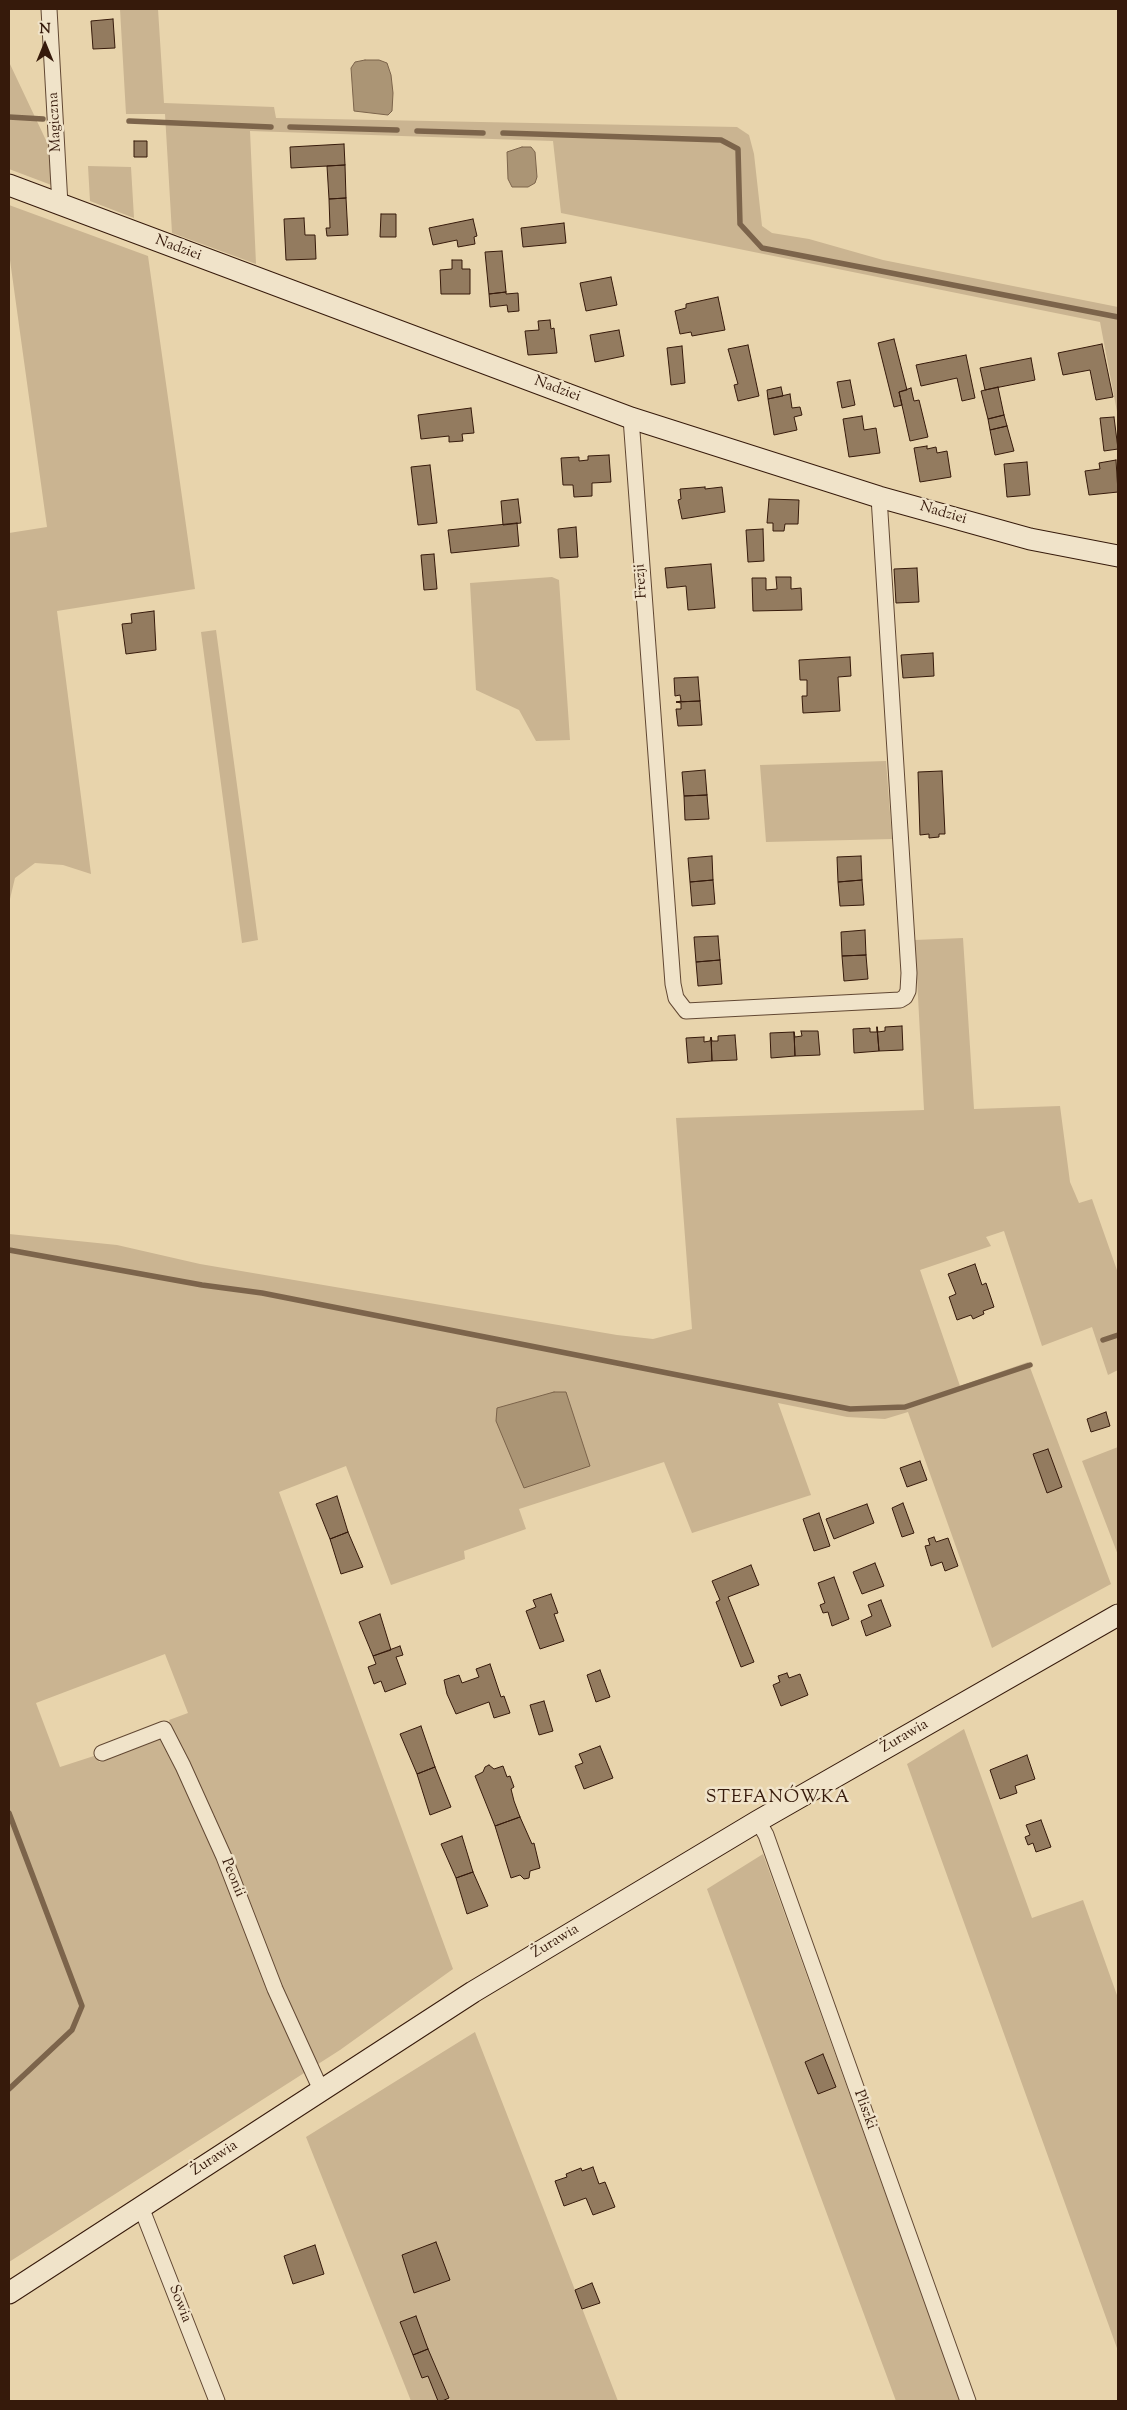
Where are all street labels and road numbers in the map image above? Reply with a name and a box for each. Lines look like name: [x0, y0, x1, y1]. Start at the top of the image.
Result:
street label: Magiczna: [45, 91, 67, 153]
street label: Nadziei: [152, 232, 204, 266]
street label: Nadziei: [531, 373, 583, 407]
street label: Nadziei: [917, 499, 969, 529]
street label: Frezji: [632, 563, 652, 599]
street label: Żurawia: [878, 1716, 932, 1758]
street label: Peonii: [216, 1856, 248, 1900]
street label: Żurawia: [529, 1921, 583, 1963]
street label: Pliszki: [849, 2088, 879, 2132]
street label: Żurawia: [188, 2137, 242, 2181]
street label: Sowia: [164, 2283, 194, 2325]

